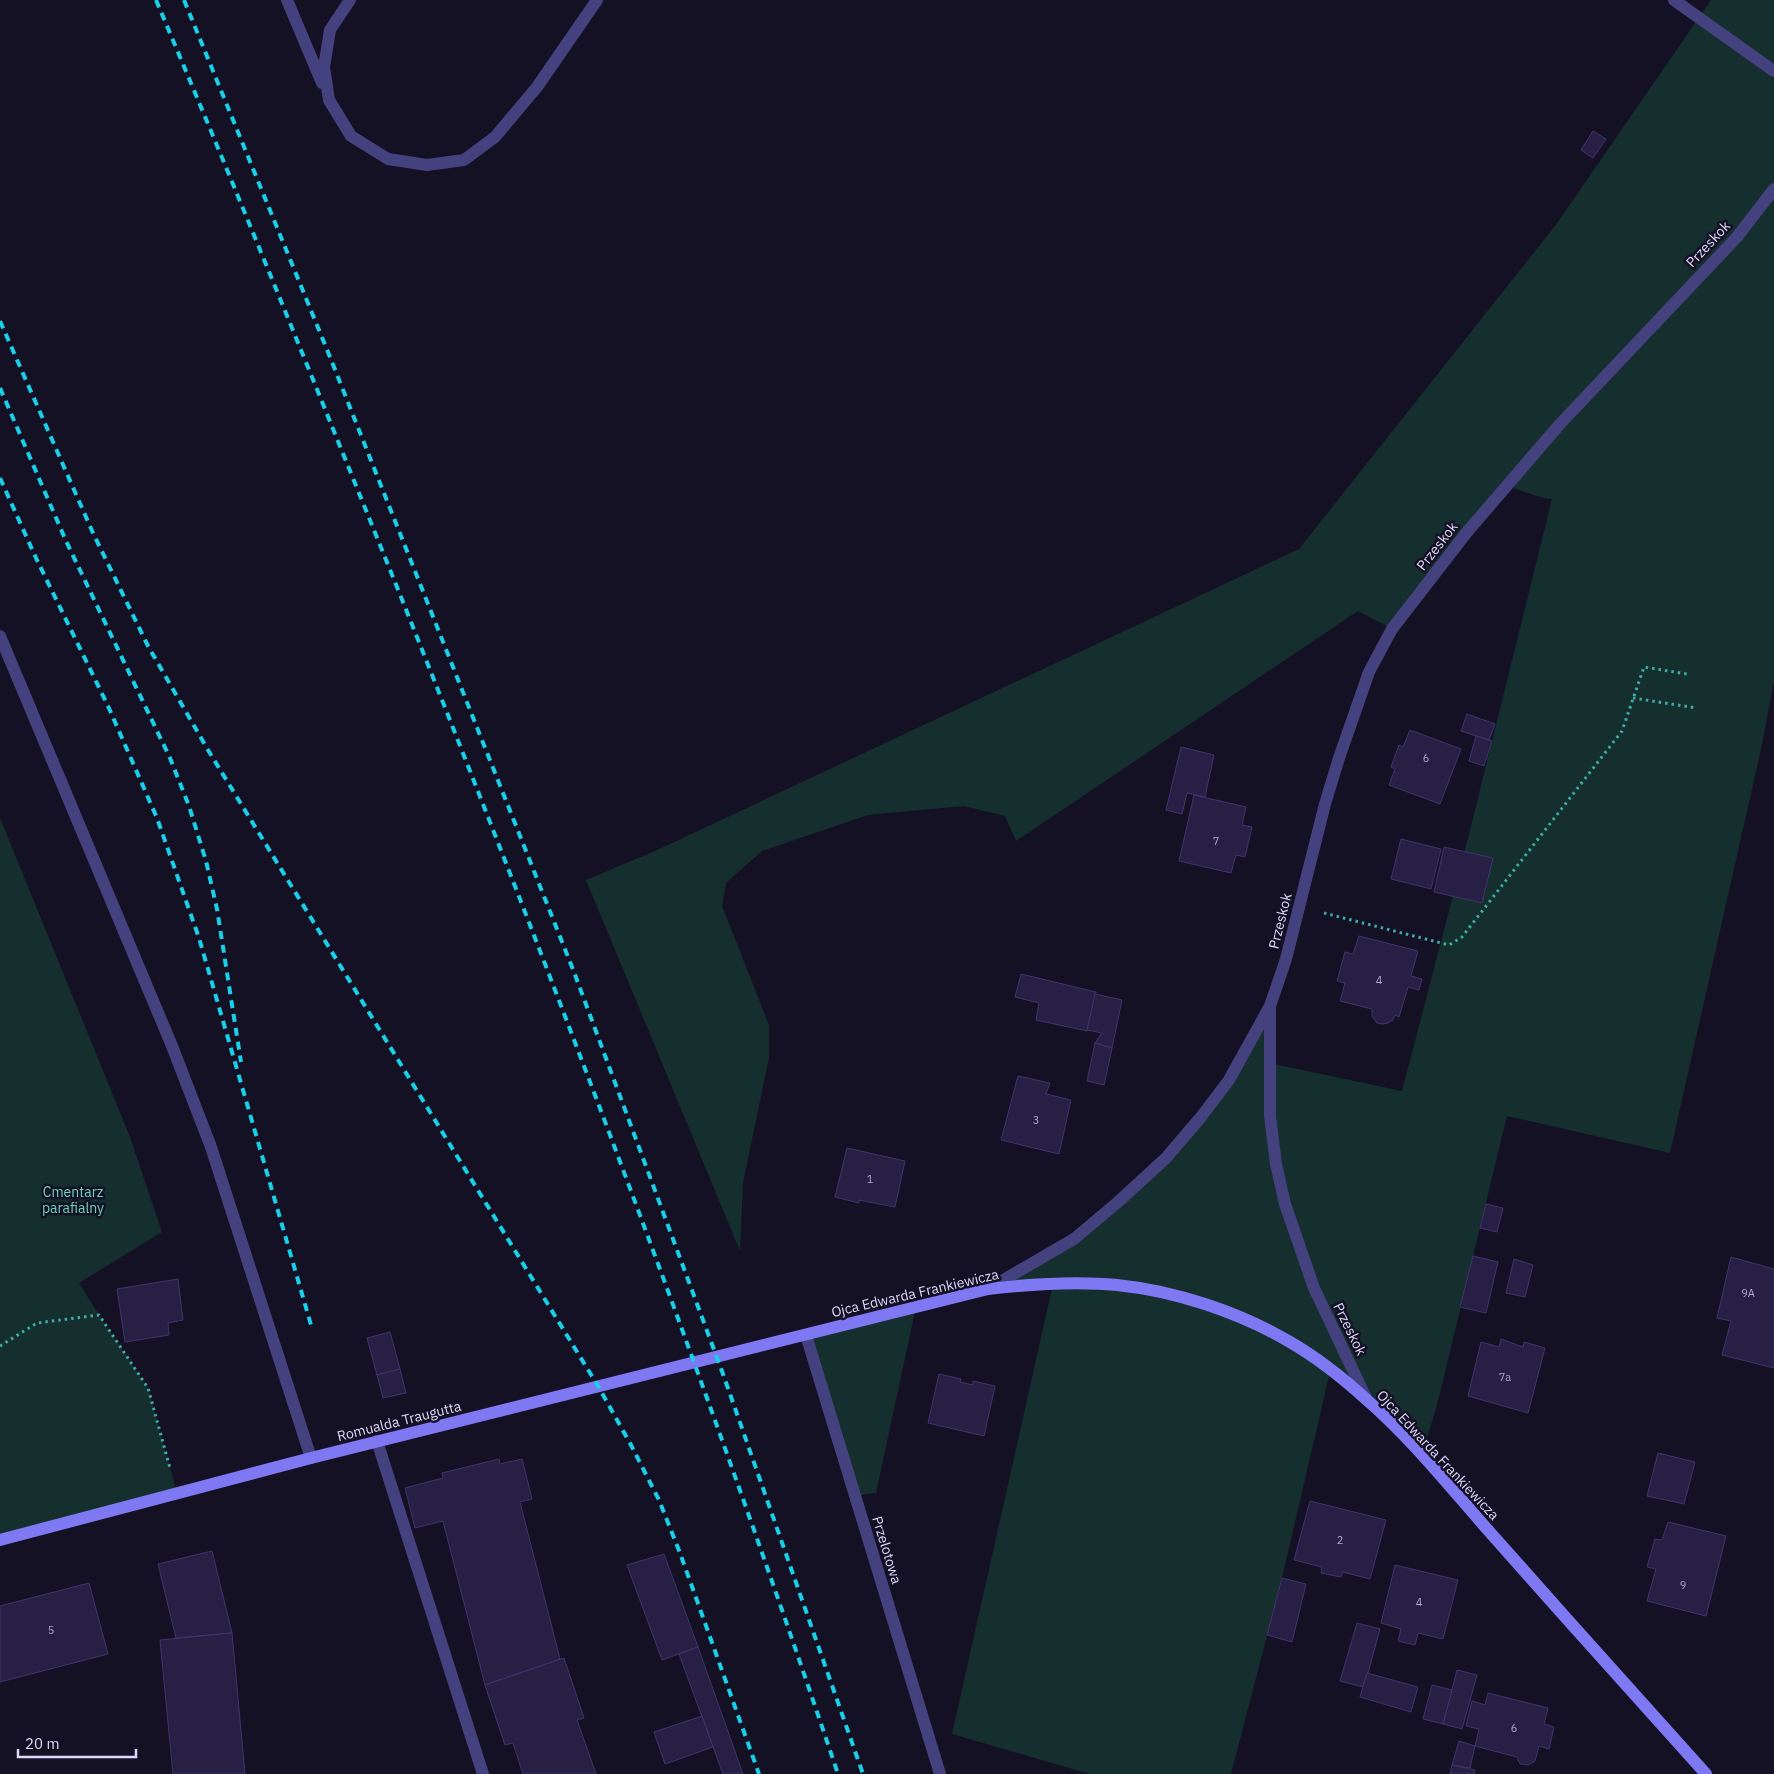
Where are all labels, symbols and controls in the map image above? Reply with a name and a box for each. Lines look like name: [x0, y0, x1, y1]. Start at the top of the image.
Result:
street label: Przeskok: [1682, 217, 1734, 271]
street label: Przeskok: [1412, 518, 1462, 574]
house number: 6: [1423, 751, 1429, 765]
house number: 7: [1213, 834, 1219, 848]
street label: Przeskok: [1264, 891, 1296, 951]
house number: 4: [1376, 973, 1383, 987]
house number: 3: [1033, 1113, 1039, 1127]
house number: 1: [867, 1172, 874, 1186]
park label: Cmentarz parafialny: [42, 1183, 104, 1217]
street label: Ojca Edwarda Frankiewicza: [830, 1265, 1001, 1321]
house number: 9A: [1741, 1286, 1755, 1300]
street label: Przeskok: [1329, 1300, 1371, 1359]
house number: 7a: [1499, 1370, 1511, 1384]
street label: Ojca Edwarda Frankiewicza: [1373, 1386, 1503, 1524]
street label: Romualda Traugutta: [335, 1397, 463, 1445]
street label: Przelotowa: [868, 1514, 906, 1587]
house number: 2: [1337, 1533, 1343, 1547]
house number: 9: [1680, 1578, 1686, 1592]
house number: 4: [1416, 1595, 1423, 1609]
house number: 5: [48, 1623, 54, 1637]
house number: 6: [1511, 1721, 1517, 1735]
scale bar: [18, 1726, 135, 1758]
text: 20 m: [25, 1734, 60, 1753]

